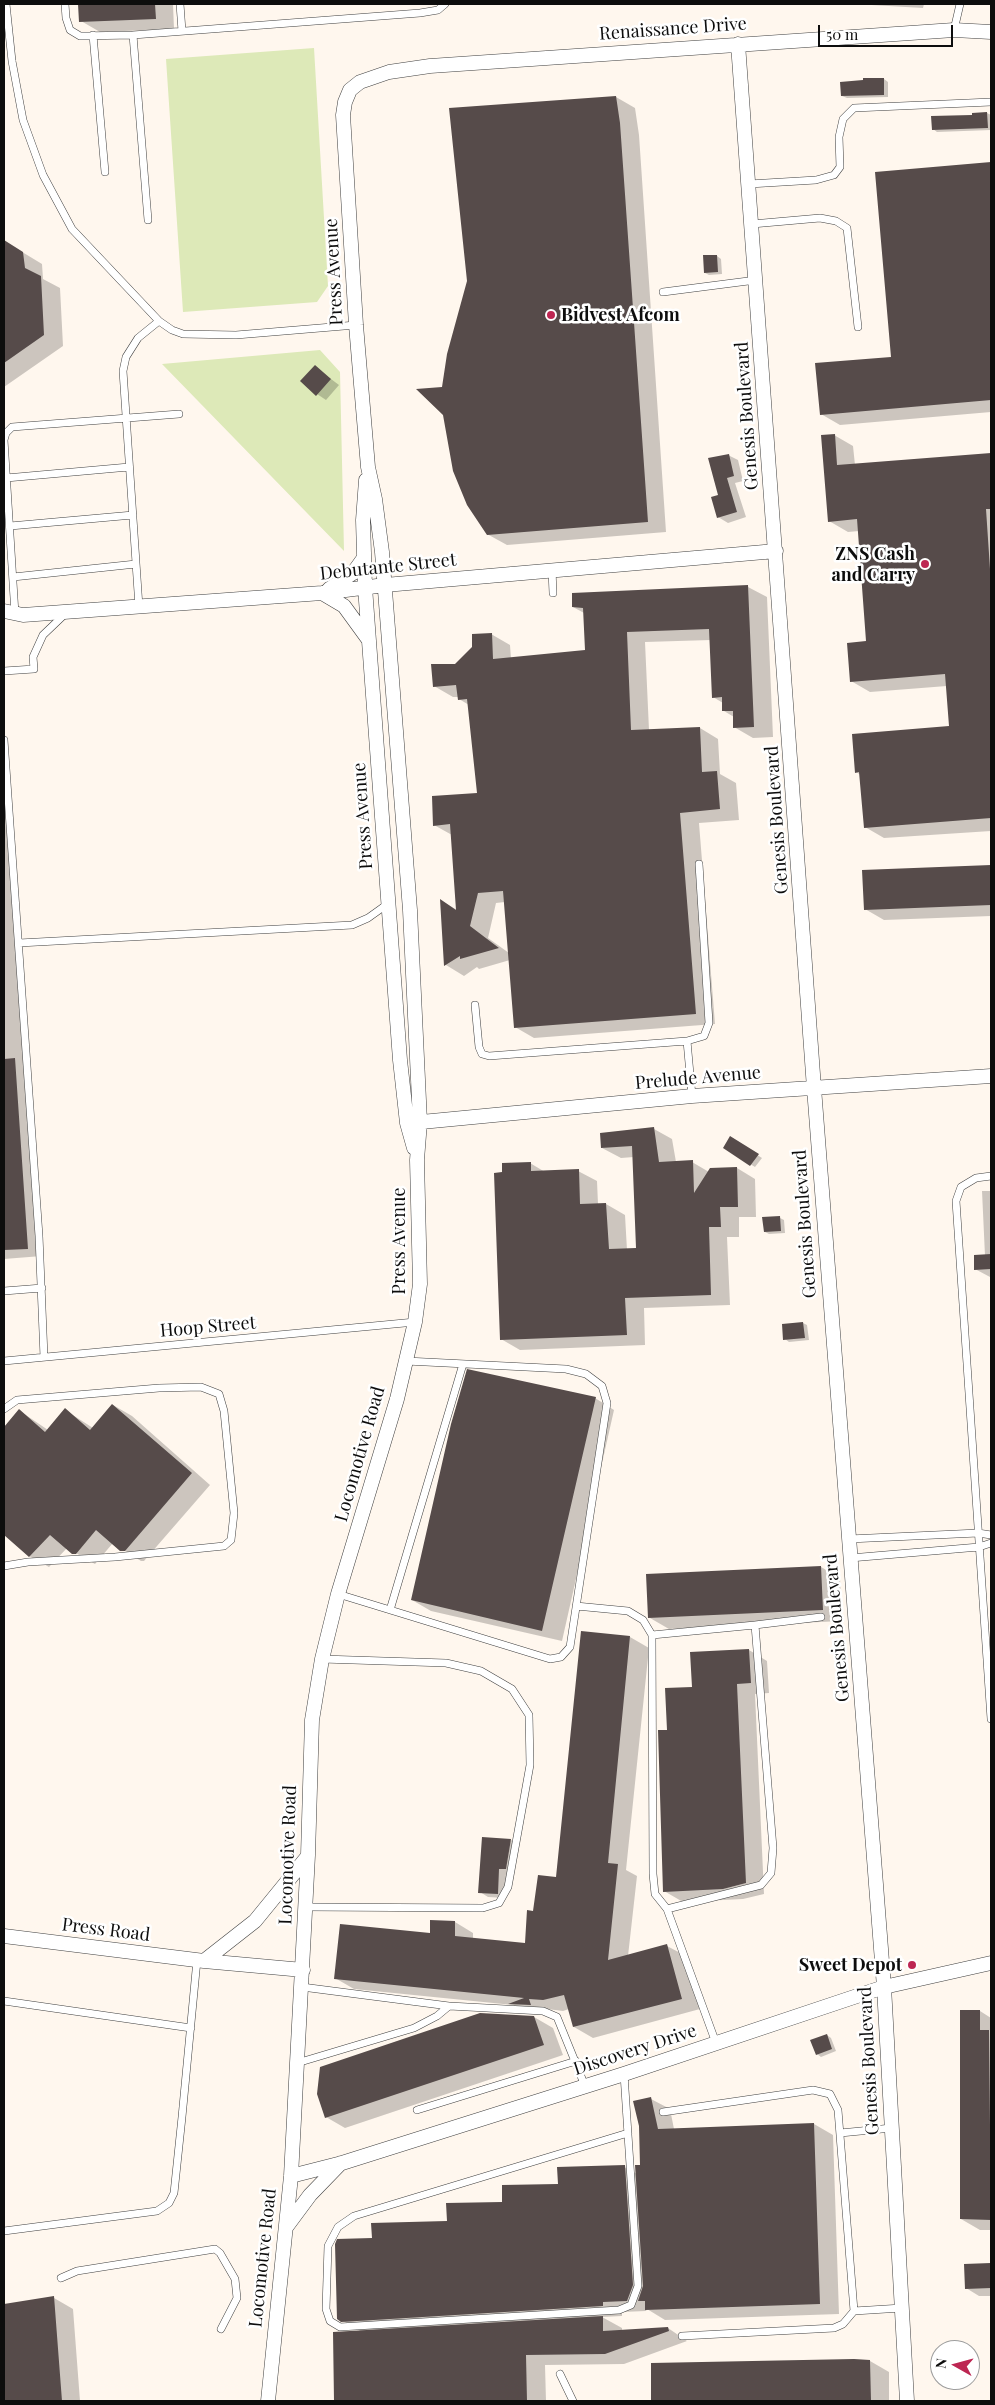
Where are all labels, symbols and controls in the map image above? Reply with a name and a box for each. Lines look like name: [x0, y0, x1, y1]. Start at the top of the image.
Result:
street label: Renaissance Drive: [598, 13, 748, 45]
scale bar: [820, 15, 955, 47]
text: 50 m: [826, 24, 858, 44]
street label: Press Avenue: [320, 218, 348, 326]
place label: Bidvest Afcom: [561, 304, 680, 326]
marker: Bidvest Afcom: [545, 309, 557, 321]
street label: Genesis Boulevard: [731, 341, 763, 491]
place label: ZNS Cash and Carry: [831, 543, 915, 586]
street label: Debutante Street: [319, 549, 457, 585]
marker: ZNS Cash and Carry: [919, 558, 931, 570]
street label: Genesis Boulevard: [761, 745, 793, 895]
street label: Press Avenue: [348, 762, 378, 870]
street label: Prelude Avenue: [634, 1062, 762, 1094]
street label: Genesis Boulevard: [789, 1149, 821, 1299]
street label: Press Avenue: [388, 1187, 410, 1295]
street label: Hoop Street: [159, 1312, 257, 1342]
street label: Locomotive Road: [330, 1384, 390, 1524]
street label: Genesis Boulevard: [820, 1553, 854, 1703]
street label: Locomotive Road: [275, 1785, 301, 1925]
street label: Press Road: [61, 1914, 151, 1946]
place label: Sweet Depot: [799, 1954, 902, 1976]
marker: Sweet Depot: [906, 1959, 918, 1971]
street label: Genesis Boulevard: [854, 1986, 884, 2136]
street label: Discovery Drive: [571, 2020, 699, 2080]
street label: Locomotive Road: [245, 2187, 281, 2329]
north arrow: [930, 2340, 980, 2390]
text: N: [931, 2357, 951, 2369]

